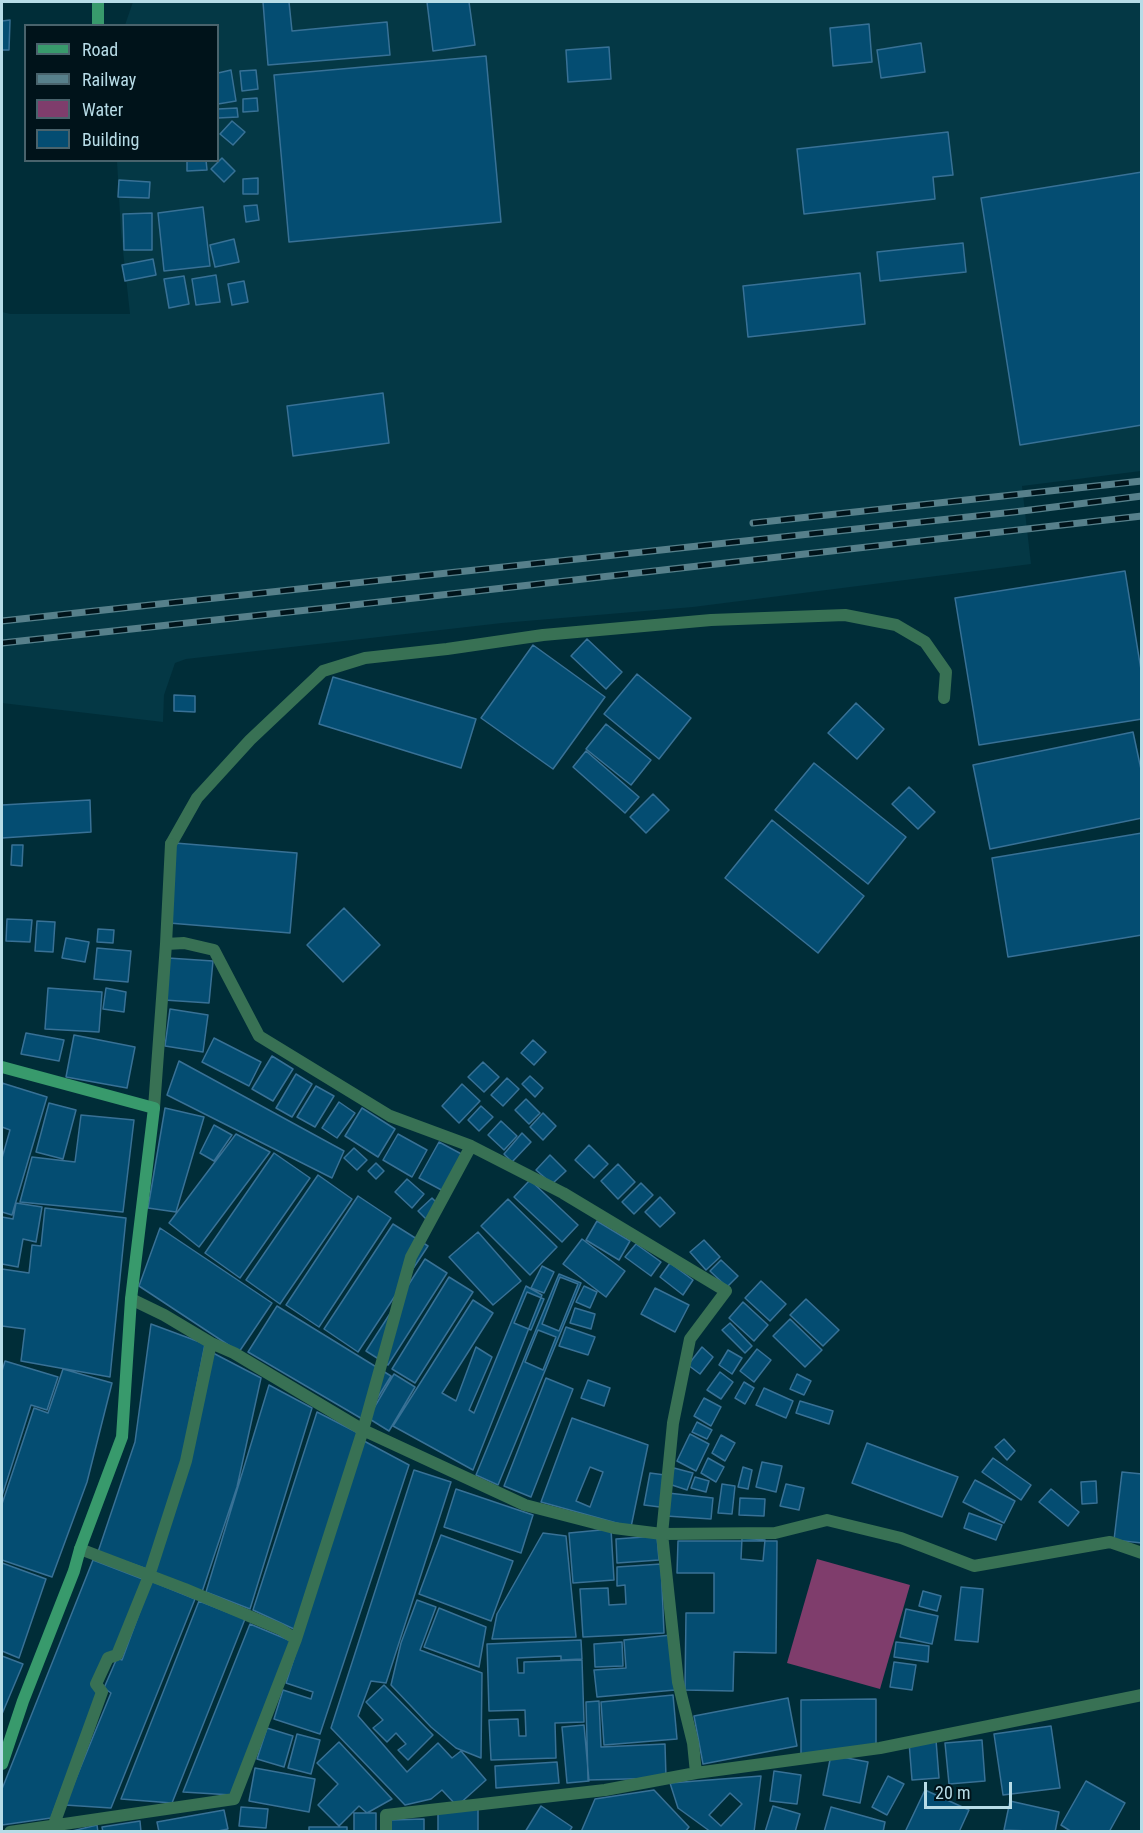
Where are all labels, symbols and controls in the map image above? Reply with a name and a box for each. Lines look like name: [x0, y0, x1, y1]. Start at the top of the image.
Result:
legend: [24, 24, 219, 162]
text: Road: [82, 39, 118, 60]
text: Railway: [82, 69, 136, 90]
text: Water: [82, 99, 123, 120]
text: Building: [82, 129, 139, 150]
scale bar: [927, 1770, 1016, 1808]
text: 20 m: [935, 1782, 970, 1803]

